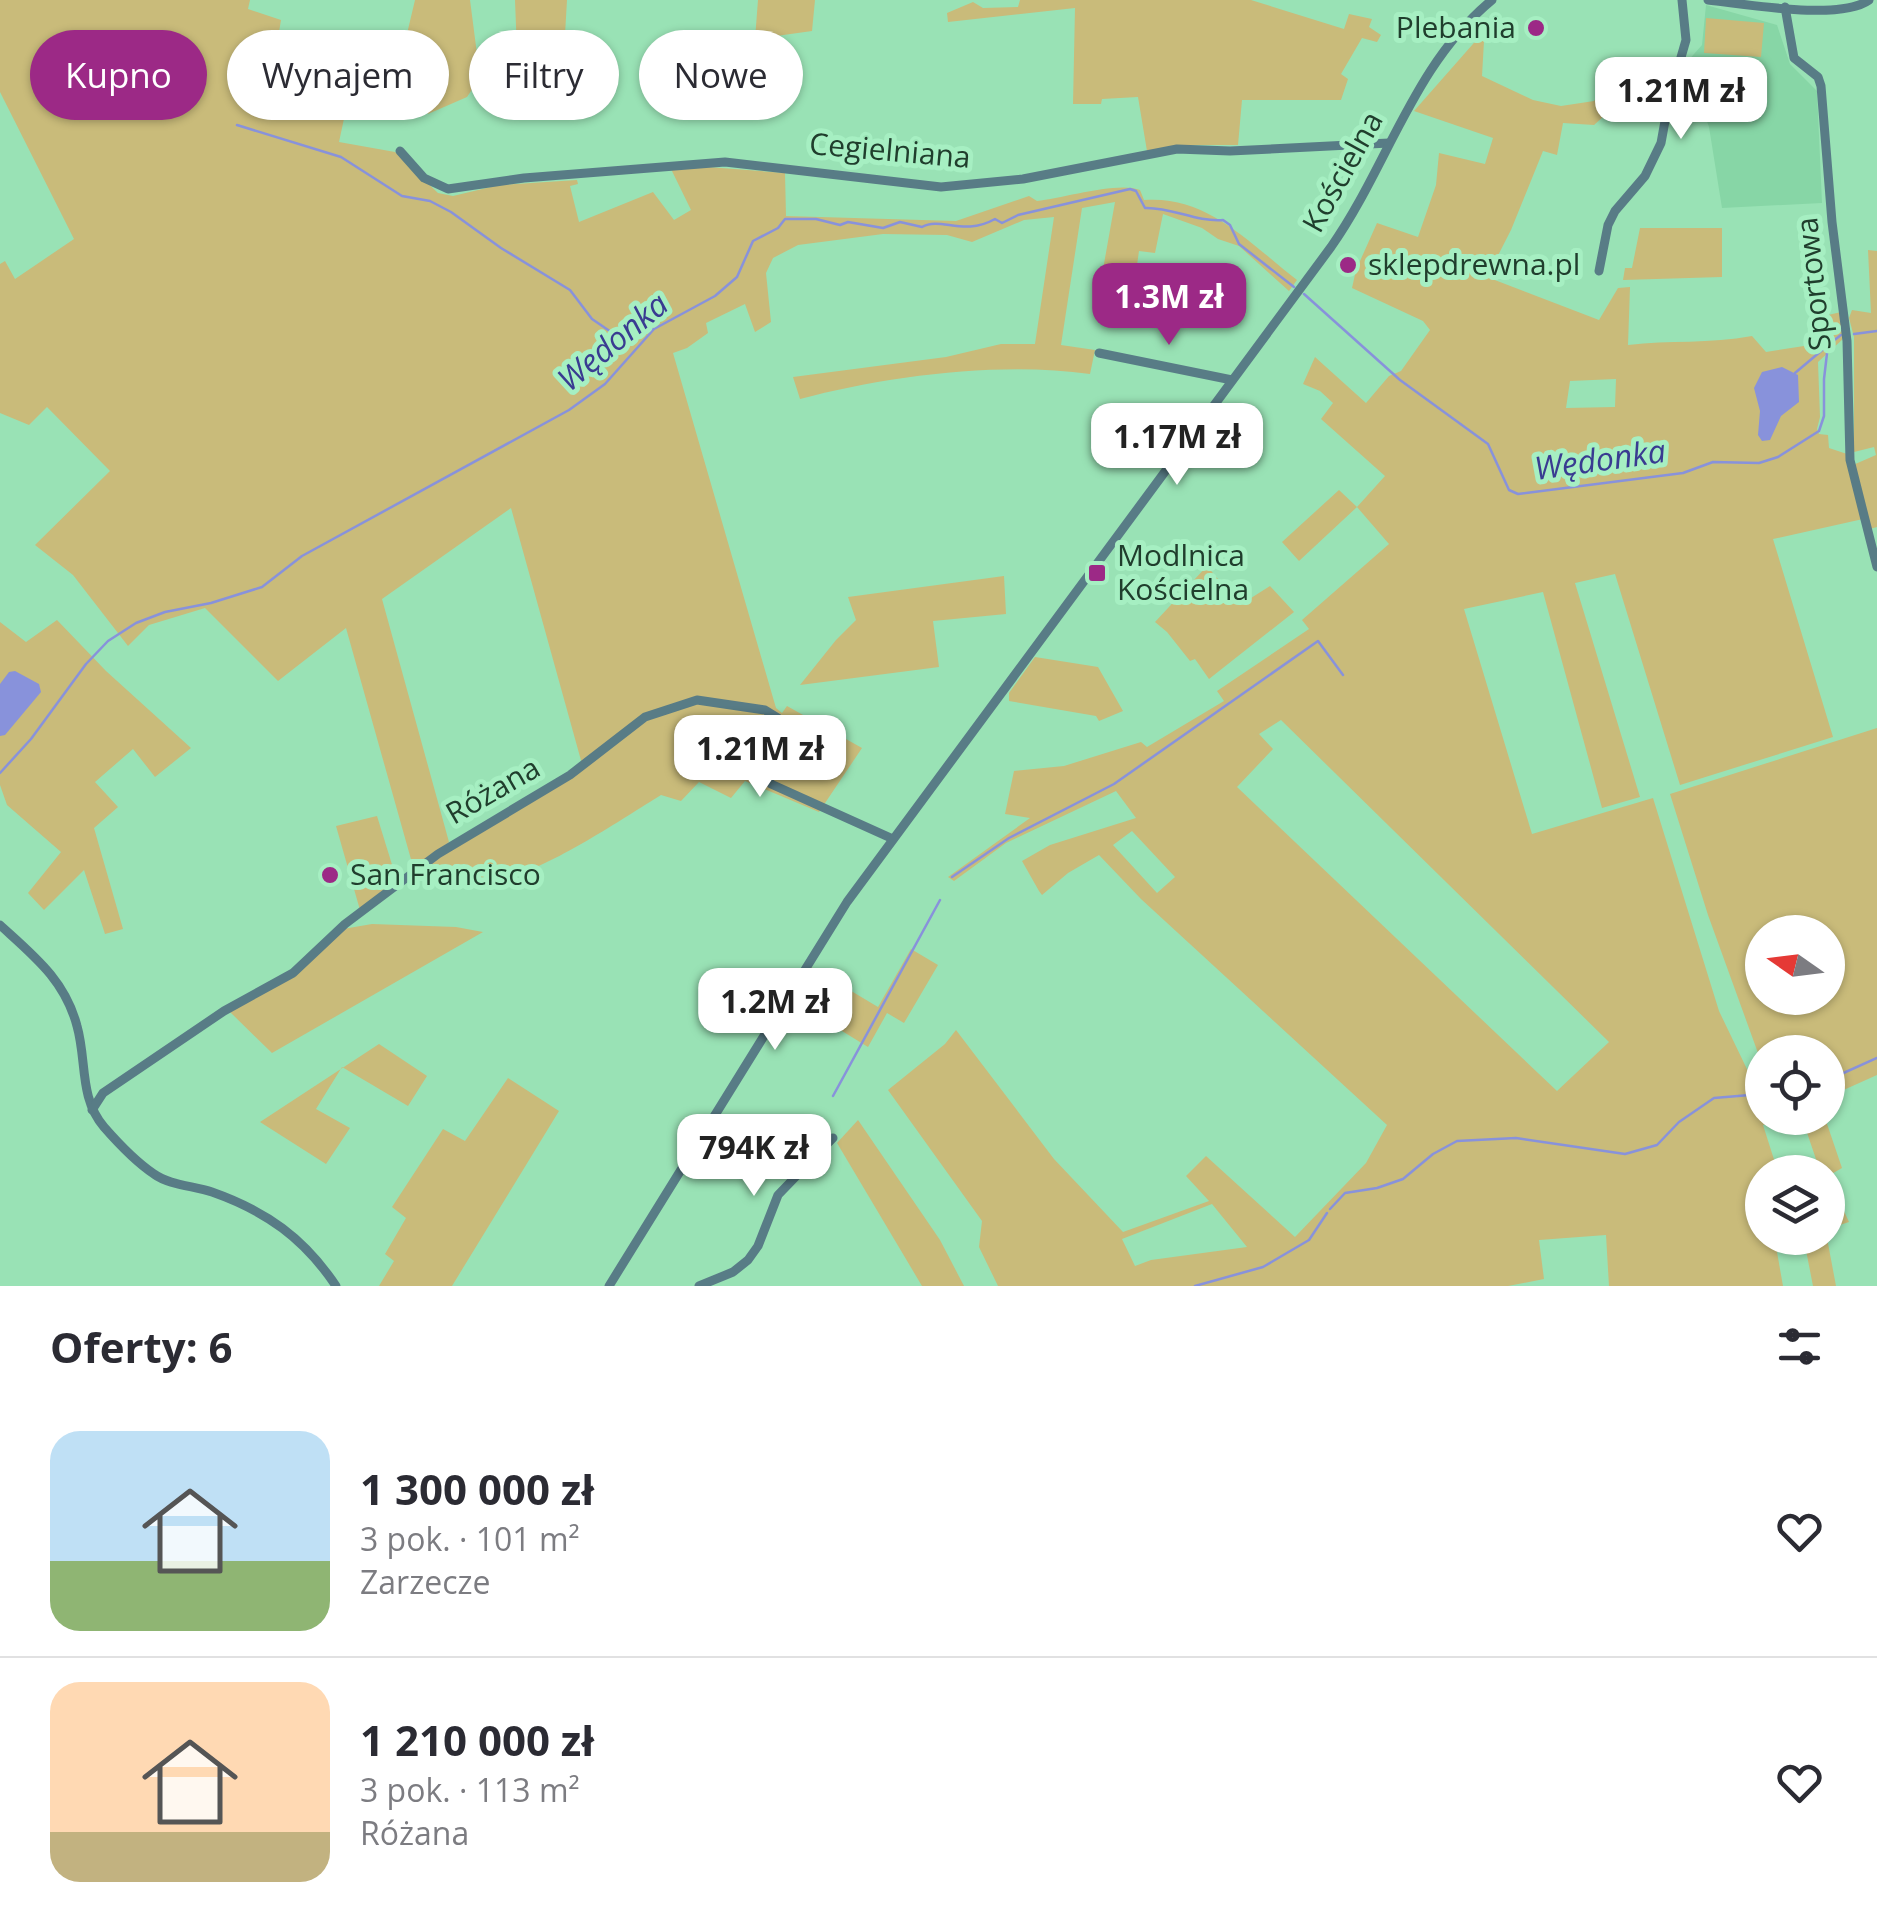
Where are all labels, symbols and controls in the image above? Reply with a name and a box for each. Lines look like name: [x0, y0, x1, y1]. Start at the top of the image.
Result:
place label: Plebania: [1396, 6, 1516, 47]
marker: Plebania: [1525, 17, 1547, 39]
chip: Kupno: [30, 30, 207, 120]
chip: Wynajem: [227, 30, 449, 120]
chip: Filtry: [469, 30, 619, 120]
chip: Nowe: [639, 30, 803, 120]
pin: 1.21M zł: [1578, 57, 1784, 142]
text: 1.21M zł: [1617, 68, 1745, 111]
street label: Kościelna: [1292, 104, 1392, 239]
street label: Cegielniana: [808, 122, 972, 177]
street label: Sportowa: [1785, 215, 1840, 353]
place label: sklepdrewna.pl: [1368, 243, 1580, 284]
marker: sklepdrewna.pl: [1337, 254, 1359, 276]
pin: 1.3M zł: [1077, 263, 1261, 348]
text: 1.3M zł: [1114, 274, 1224, 317]
water label: Wędonka: [548, 282, 676, 400]
pin: 1.17M zł: [1074, 403, 1280, 488]
text: 1.17M zł: [1113, 414, 1241, 457]
water label: Wędonka: [1531, 428, 1668, 489]
place label: Modlnica Kościelna: [1117, 534, 1249, 609]
marker: Modlnica Kościelna: [1086, 562, 1108, 584]
pin: 1.21M zł: [657, 715, 863, 800]
text: 1.21M zł: [696, 726, 824, 769]
street label: Różana: [438, 746, 547, 833]
place label: San Francisco: [350, 853, 541, 894]
marker: San Francisco: [319, 864, 341, 886]
north arrow: [1745, 915, 1845, 1015]
map controls: [1745, 915, 1845, 1255]
pin: 1.2M zł: [683, 968, 867, 1053]
text: 1.2M zł: [720, 979, 830, 1022]
button: locate: [1745, 1035, 1845, 1135]
pin: 794K zł: [662, 1114, 846, 1199]
text: 794K zł: [699, 1125, 809, 1168]
button: layers: [1745, 1155, 1845, 1255]
text: Oferty: 6: [50, 1318, 233, 1375]
icon: filters: [1772, 1319, 1827, 1374]
text: 1 300 000 zł: [360, 1460, 594, 1517]
icon: home: [130, 1471, 250, 1591]
icon: heart: [1772, 1504, 1827, 1559]
text: 3 pok. · 101 m²: [360, 1517, 580, 1560]
text: Zarzecze: [360, 1560, 490, 1603]
text: 1 210 000 zł: [360, 1711, 594, 1768]
icon: home: [130, 1722, 250, 1842]
icon: heart: [1772, 1755, 1827, 1810]
text: 3 pok. · 113 m²: [360, 1768, 580, 1811]
text: Różana: [360, 1811, 469, 1854]

